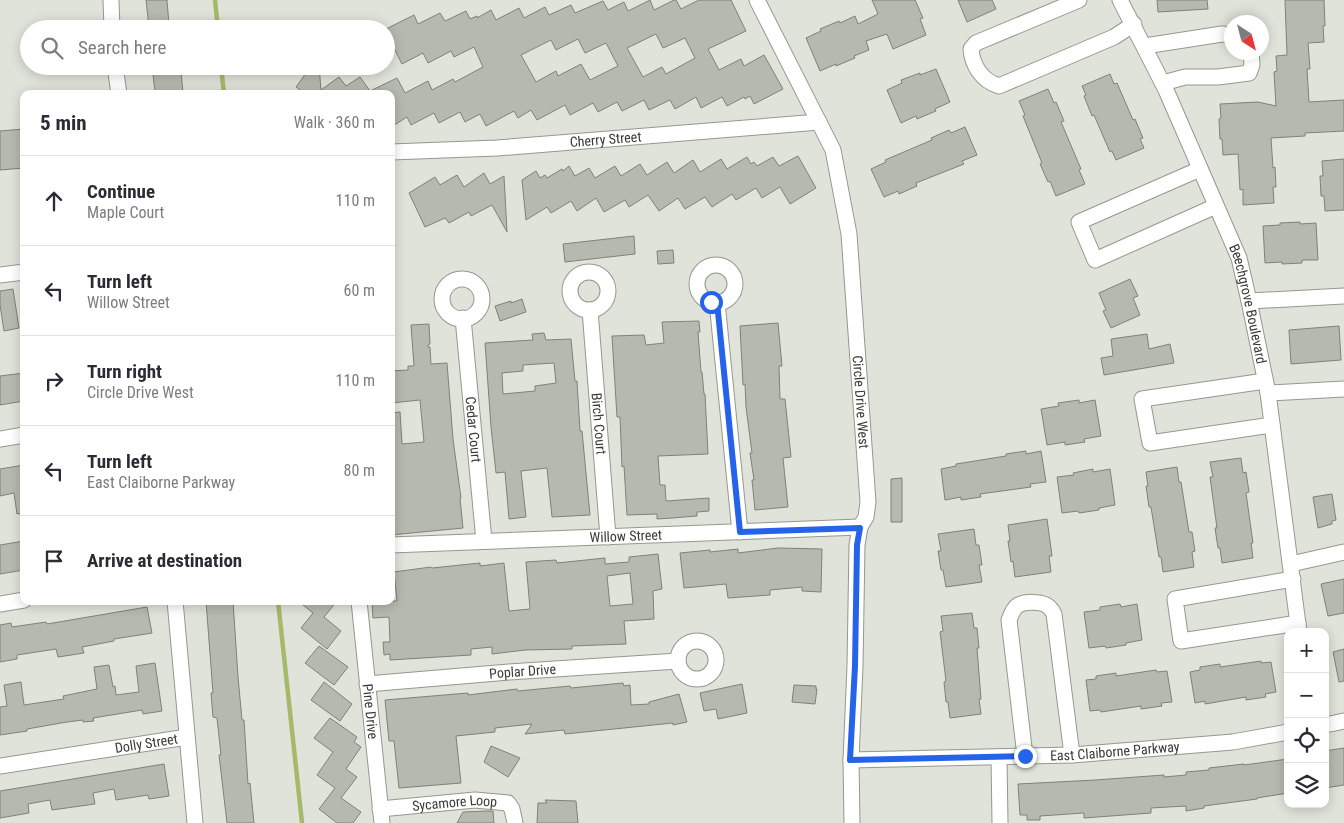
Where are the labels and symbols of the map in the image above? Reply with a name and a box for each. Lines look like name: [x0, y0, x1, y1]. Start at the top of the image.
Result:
north arrow: [1224, 15, 1269, 60]
street label: Cherry Street: [569, 128, 642, 150]
street label: Beechgrove Boulevard: [1226, 241, 1270, 365]
route start: [700, 291, 723, 314]
street label: Circle Drive West: [850, 355, 872, 449]
street label: Birch Court: [589, 392, 609, 455]
street label: Cedar Court: [462, 396, 485, 463]
street label: Willow Street: [589, 527, 662, 545]
street label: Poplar Drive: [488, 661, 557, 682]
street label: Pine Drive: [360, 683, 381, 740]
street label: Dolly Street: [114, 731, 179, 756]
street label: East Claiborne Parkway: [1050, 738, 1180, 763]
route end: [1014, 745, 1037, 768]
street label: Sycamore Loop: [411, 792, 498, 814]

